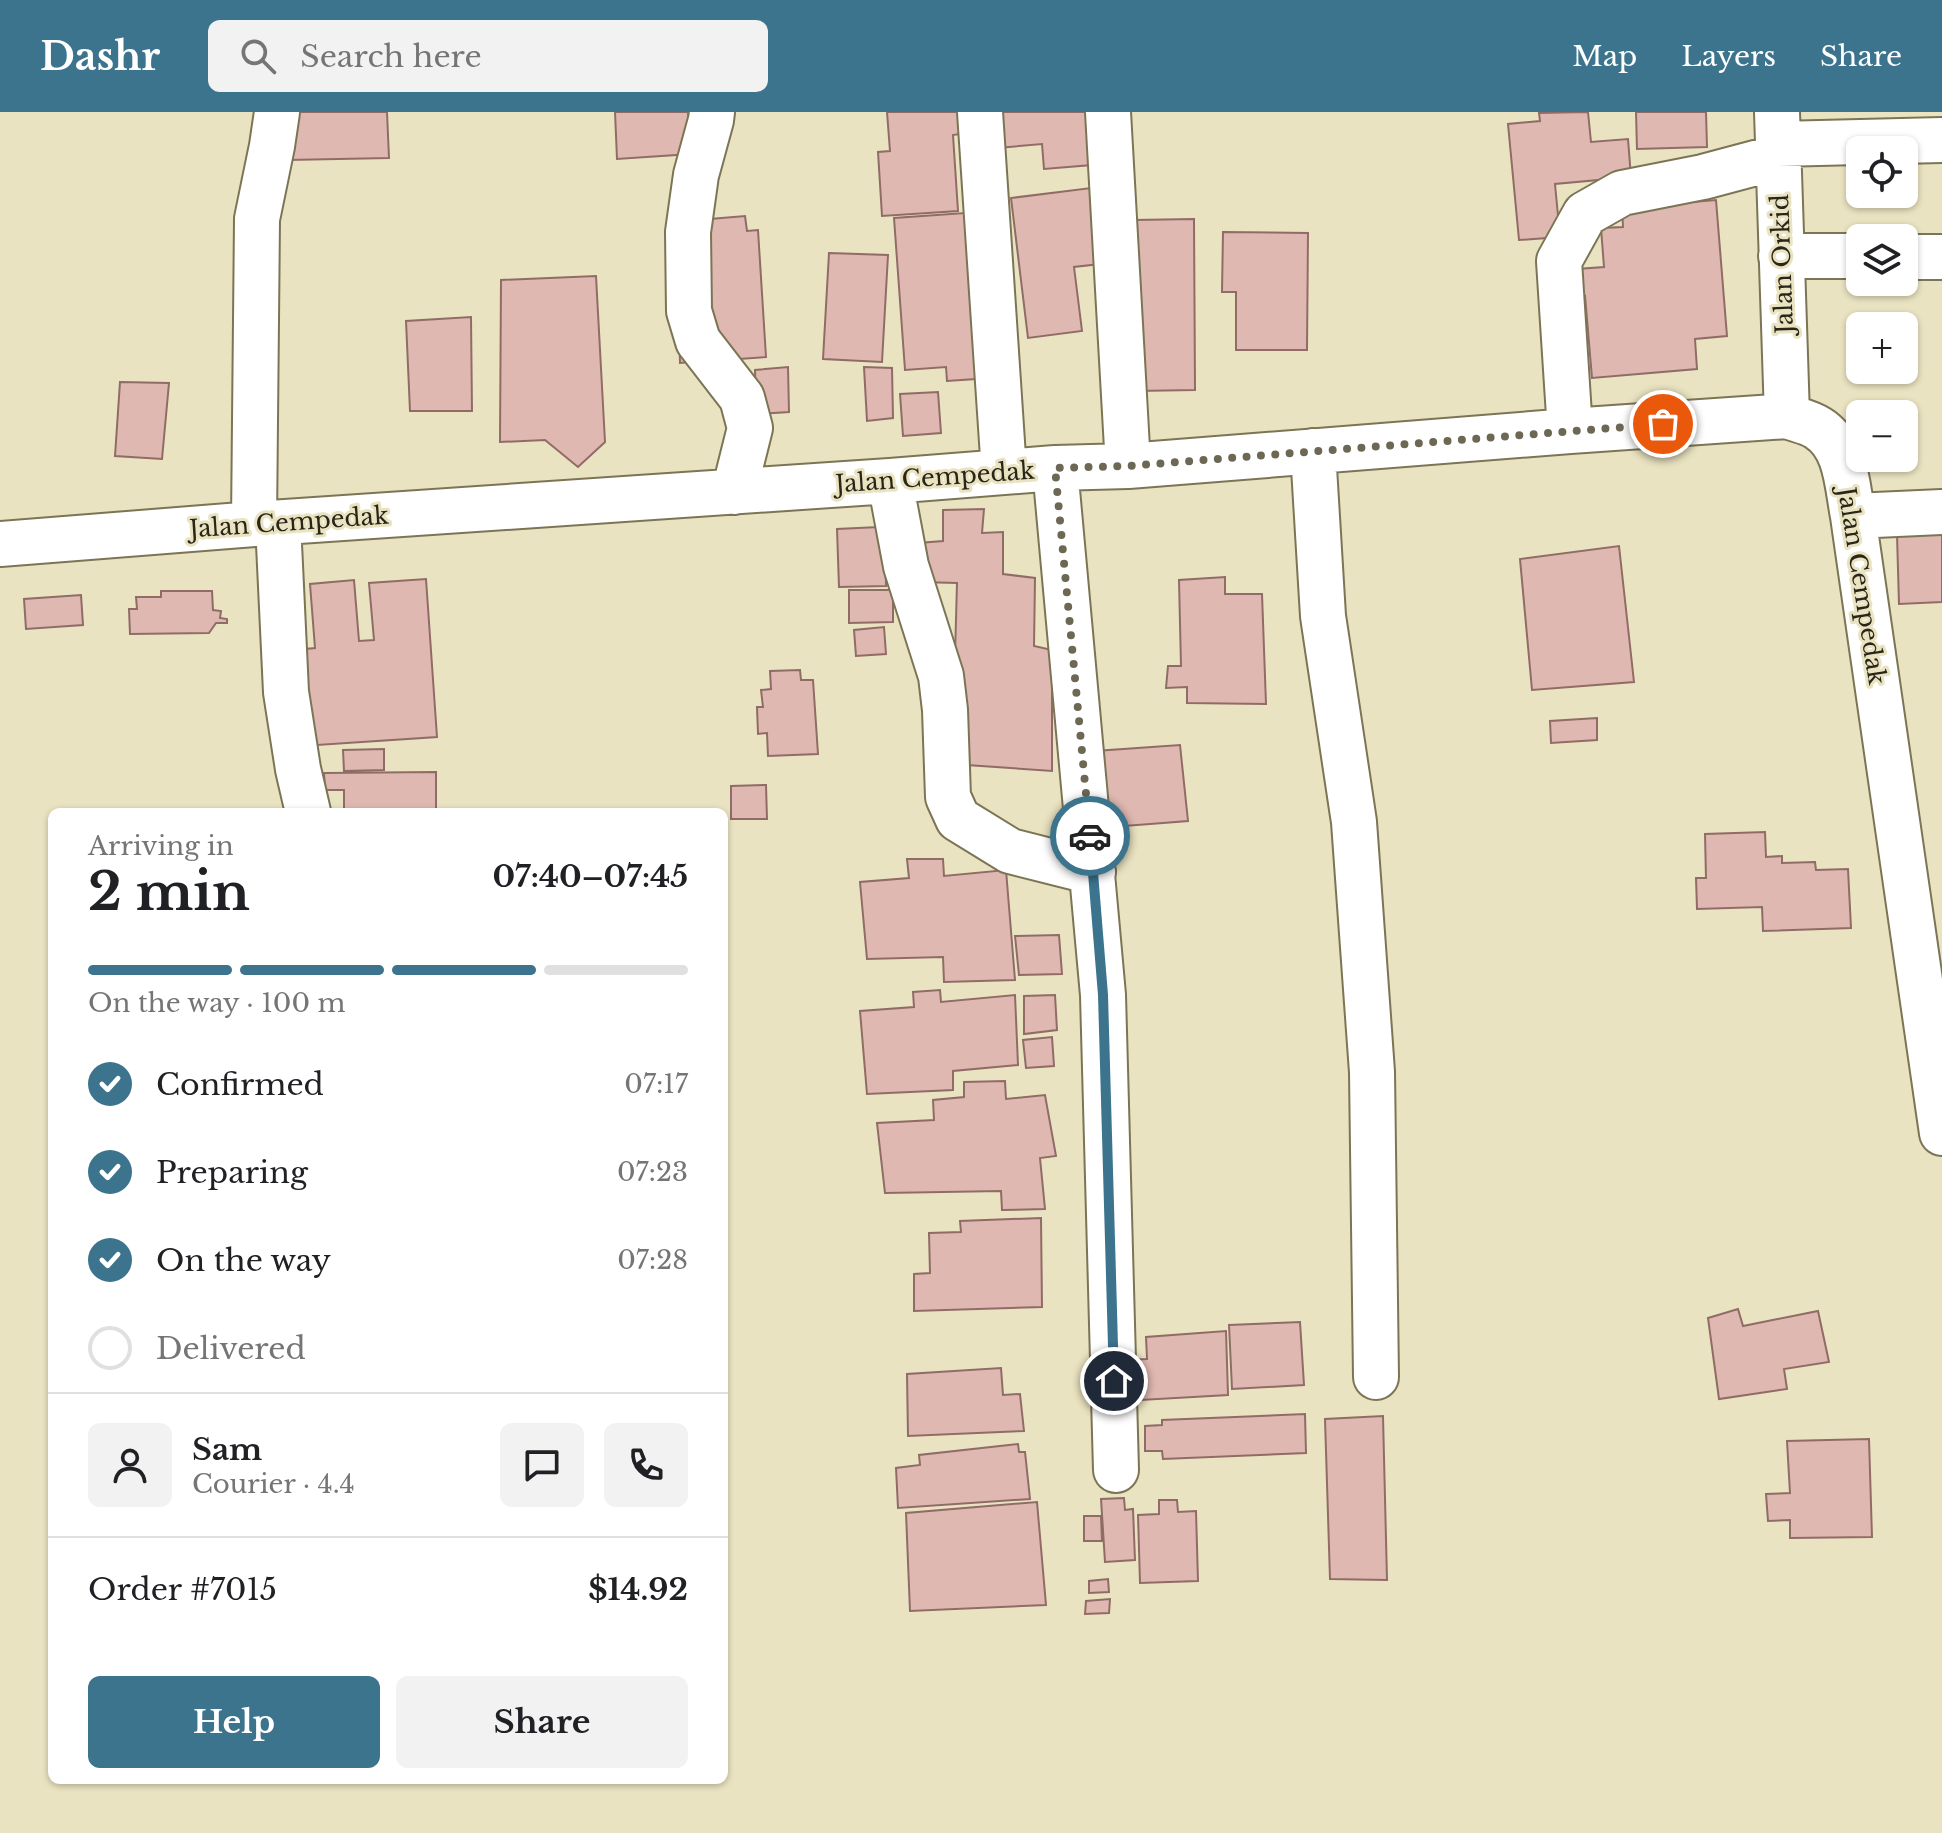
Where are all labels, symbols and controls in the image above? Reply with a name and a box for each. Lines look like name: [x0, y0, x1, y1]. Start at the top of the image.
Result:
search box: [208, 20, 768, 92]
text: Dashr: [40, 33, 160, 80]
icon: search: [236, 34, 280, 78]
text: Search here: [300, 38, 482, 75]
text: Map: [1572, 39, 1637, 74]
text: Layers: [1681, 39, 1776, 74]
text: Share: [1820, 39, 1902, 74]
map controls: [1846, 136, 1918, 472]
button: locate: [1846, 136, 1918, 208]
street label: Jalan Orkid: [1765, 194, 1799, 337]
button: layers: [1846, 224, 1918, 296]
button: +: [1846, 312, 1918, 384]
pin: [1629, 390, 1697, 458]
button: −: [1846, 400, 1918, 472]
icon: bag: [1641, 402, 1685, 446]
street label: Jalan Cempedak: [831, 456, 1036, 499]
street label: Jalan Cempedak: [1832, 482, 1892, 687]
street label: Jalan Cempedak: [185, 501, 390, 544]
courier: [1050, 796, 1130, 876]
icon: car: [1068, 814, 1112, 858]
text: Arriving in: [88, 830, 234, 862]
text: 07:40–07:45: [492, 858, 688, 895]
text: 2 min: [88, 860, 250, 924]
text: On the way · 100 m: [88, 987, 345, 1019]
icon: check: [88, 1062, 132, 1106]
text: Confirmed: [156, 1066, 324, 1103]
text: 07:17: [624, 1068, 688, 1100]
icon: check: [88, 1150, 132, 1194]
text: Preparing: [156, 1154, 308, 1191]
text: 07:23: [617, 1156, 688, 1188]
icon: check: [88, 1238, 132, 1282]
text: On the way: [156, 1242, 331, 1279]
text: 07:28: [617, 1244, 688, 1276]
text: Delivered: [156, 1330, 306, 1367]
pin: [1080, 1347, 1148, 1415]
icon: home: [1092, 1359, 1136, 1403]
button: person: [88, 1423, 172, 1507]
button: chat: [500, 1423, 584, 1507]
button: phone: [604, 1423, 688, 1507]
text: Sam: [192, 1431, 262, 1468]
text: Courier · 4.4: [192, 1468, 355, 1500]
text: Order #7015: [88, 1571, 277, 1608]
text: $14.92: [588, 1571, 688, 1608]
button: Help: [88, 1676, 380, 1768]
button: Share: [396, 1676, 688, 1768]

